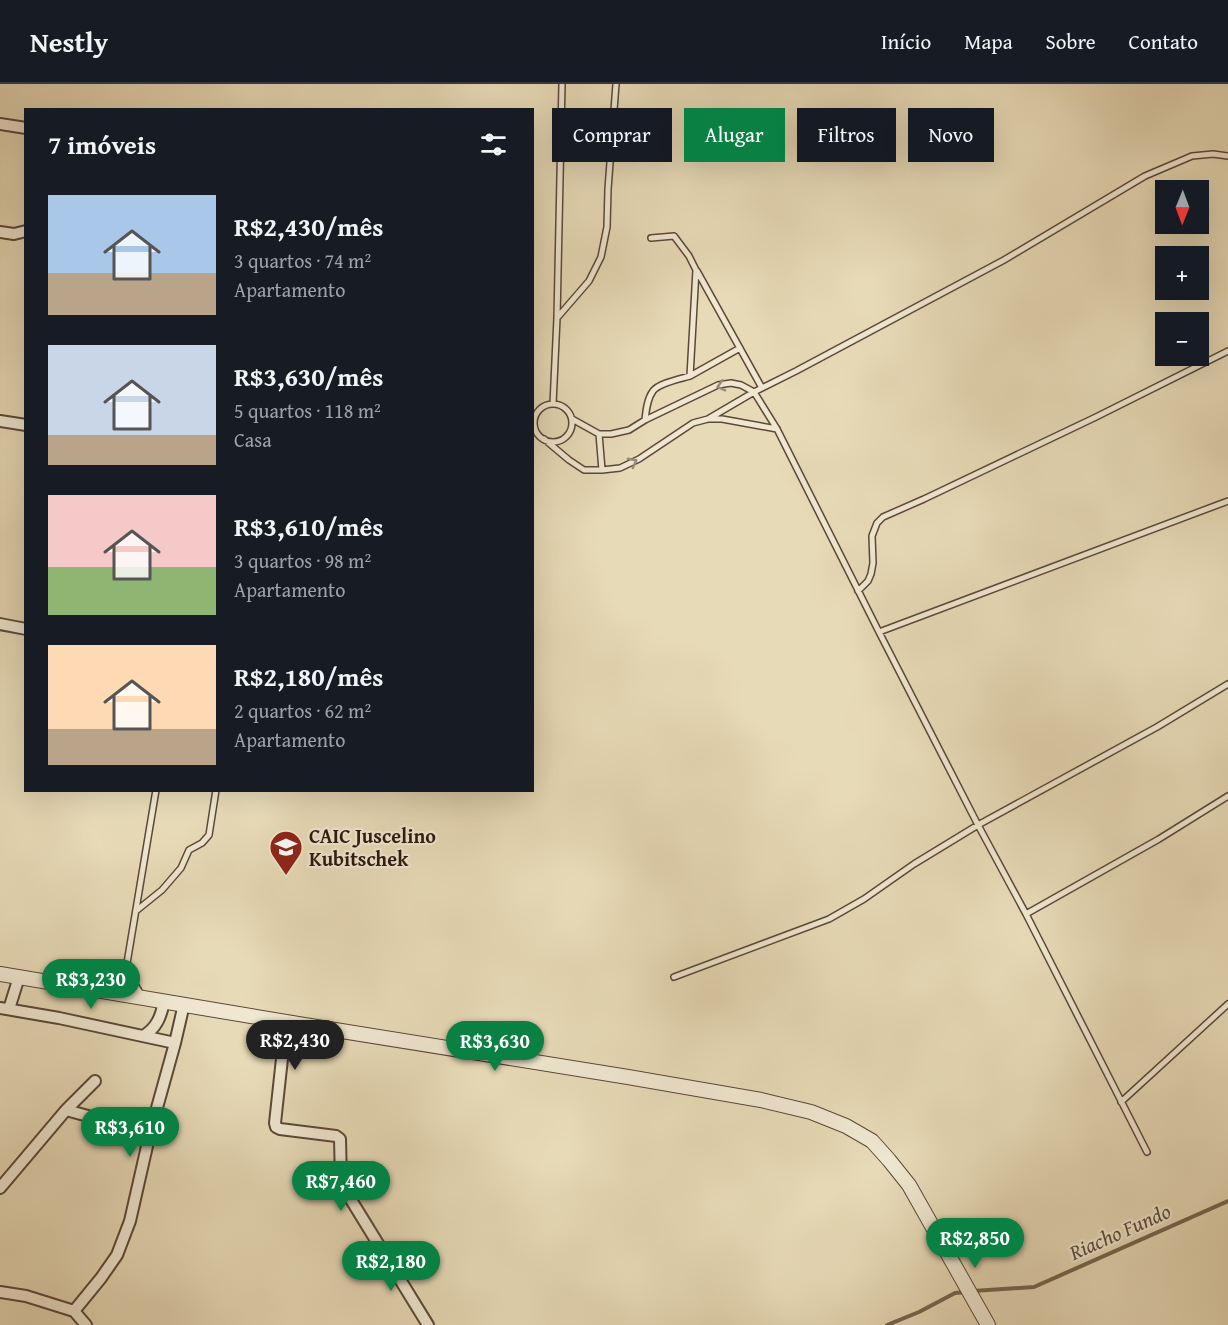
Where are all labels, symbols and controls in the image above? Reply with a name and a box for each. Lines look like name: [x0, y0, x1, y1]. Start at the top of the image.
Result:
text: Nestly: [30, 21, 108, 62]
text: Início: [881, 26, 931, 57]
text: Mapa: [964, 26, 1013, 57]
text: Sobre: [1046, 26, 1096, 57]
text: Contato: [1129, 26, 1198, 57]
chip: Comprar: [552, 108, 672, 162]
chip: Alugar: [684, 108, 785, 162]
chip: Filtros: [797, 108, 896, 162]
chip: Novo: [908, 108, 994, 162]
text: 7 imóveis: [48, 125, 156, 164]
icon: filters: [477, 128, 510, 161]
north arrow: [1155, 180, 1209, 234]
map controls: [1155, 180, 1209, 366]
text: R$2,430/mês: [234, 207, 383, 246]
icon: home: [96, 219, 168, 291]
text: 3 quartos · 74 m²: [234, 246, 371, 275]
button: +: [1155, 246, 1209, 300]
text: Apartamento: [234, 275, 345, 304]
button: −: [1155, 312, 1209, 366]
text: R$3,630/mês: [234, 357, 383, 396]
icon: home: [96, 369, 168, 441]
one-way arrow: [716, 378, 726, 391]
text: 5 quartos · 118 m²: [234, 396, 381, 425]
text: Casa: [234, 425, 272, 454]
one-way arrow: [626, 458, 637, 469]
text: R$3,610/mês: [234, 507, 383, 546]
icon: home: [96, 519, 168, 591]
text: 3 quartos · 98 m²: [234, 546, 371, 575]
text: Apartamento: [234, 575, 345, 604]
text: R$2,180/mês: [234, 657, 383, 696]
icon: home: [96, 669, 168, 741]
text: 2 quartos · 62 m²: [234, 696, 371, 725]
text: Apartamento: [234, 725, 345, 754]
place label: CAIC Juscelino Kubitschek: [309, 821, 436, 873]
school or university icon: CAIC Juscelino Kubitschek: [268, 829, 304, 876]
pin: R$3,230: [36, 959, 146, 1010]
text: R$3,230: [56, 964, 126, 993]
pin: R$2,430: [240, 1020, 350, 1071]
pin: R$3,630: [440, 1021, 550, 1072]
text: R$2,430: [260, 1025, 330, 1054]
text: R$3,630: [460, 1026, 530, 1055]
pin: R$3,610: [75, 1107, 185, 1158]
text: R$3,610: [95, 1112, 165, 1141]
pin: R$7,460: [286, 1161, 396, 1212]
text: R$7,460: [306, 1166, 376, 1195]
water label: Riacho Fundo: [1063, 1195, 1175, 1268]
pin: R$2,850: [920, 1218, 1030, 1269]
text: R$2,850: [940, 1223, 1010, 1252]
pin: R$2,180: [336, 1241, 446, 1292]
text: R$2,180: [356, 1246, 426, 1275]

